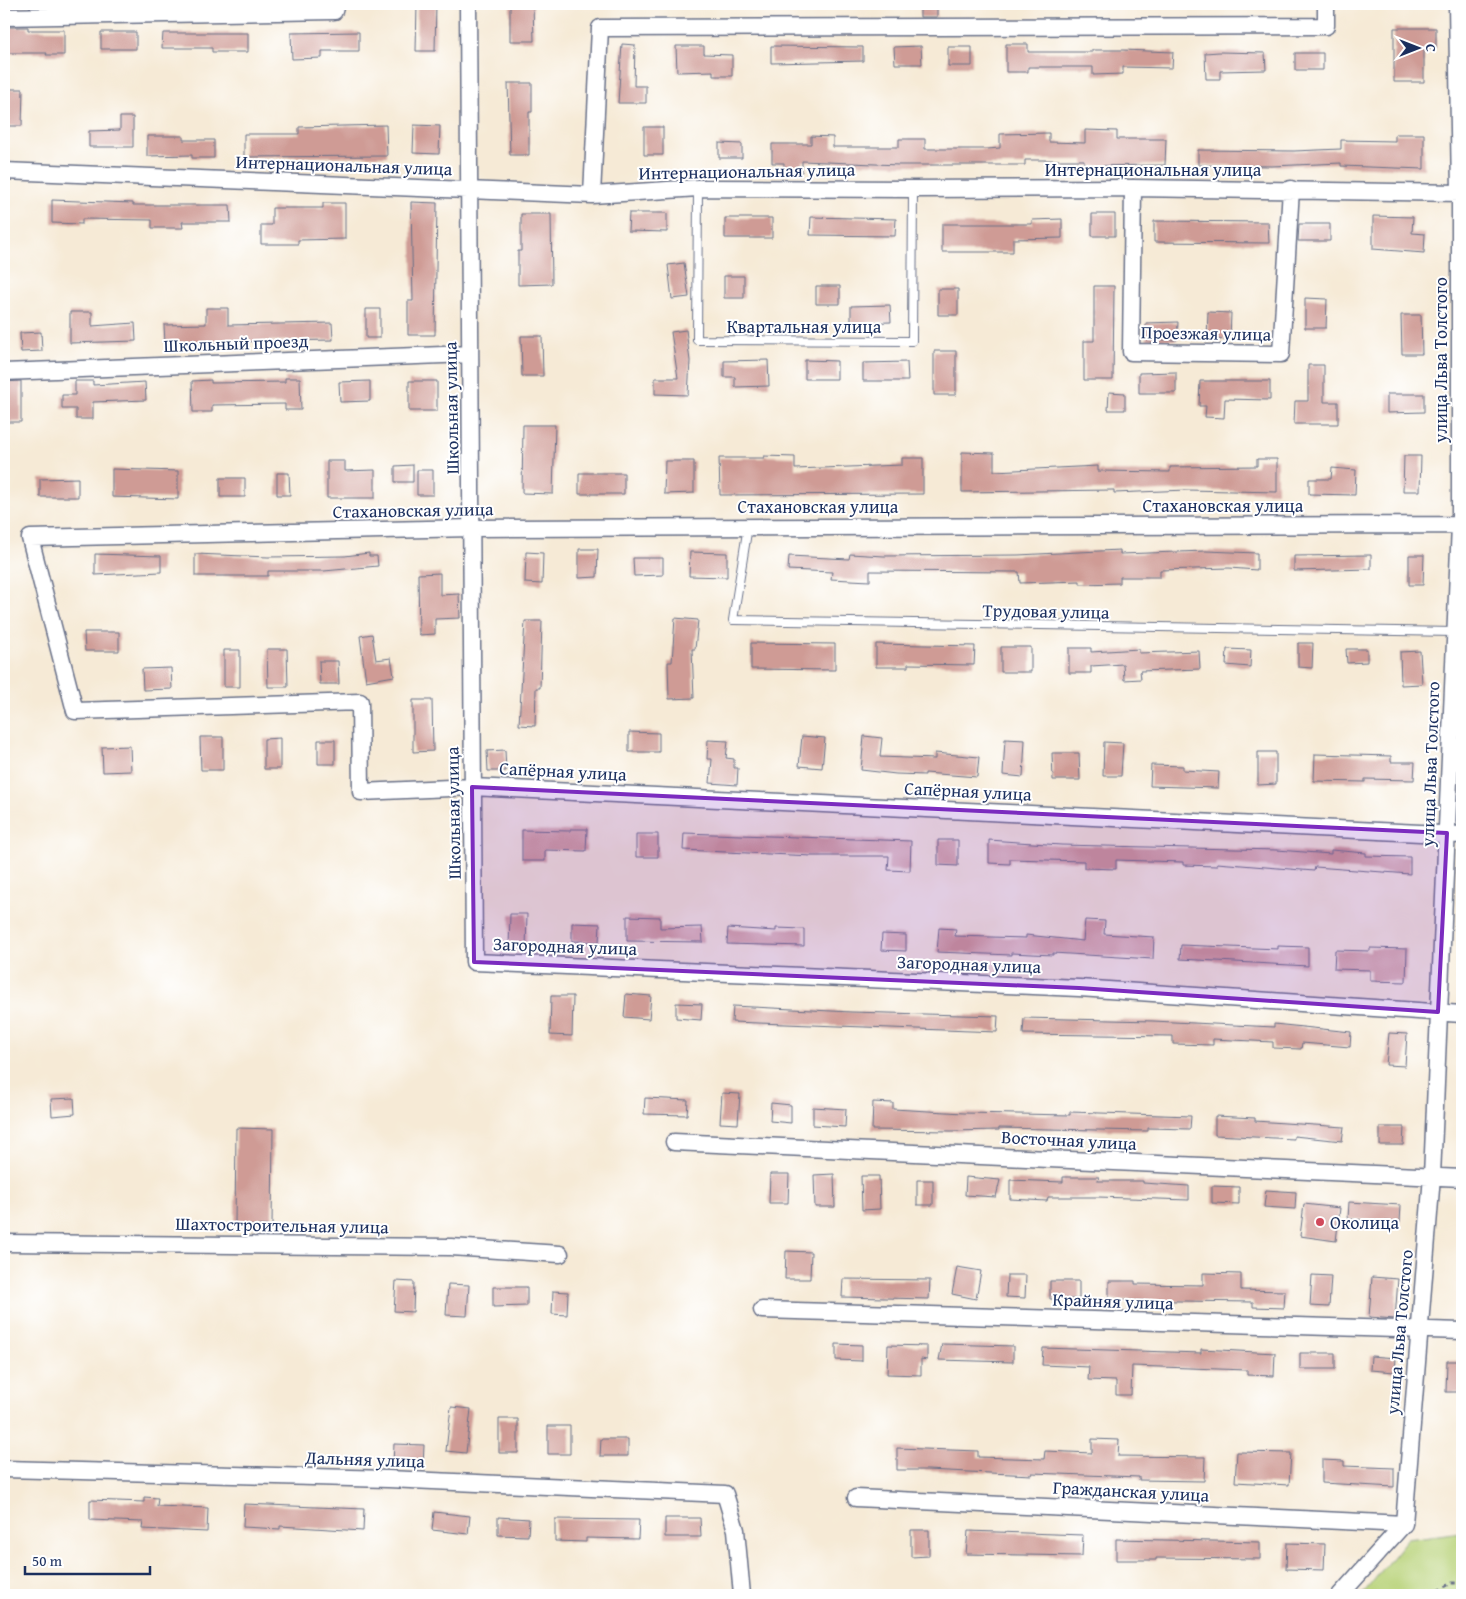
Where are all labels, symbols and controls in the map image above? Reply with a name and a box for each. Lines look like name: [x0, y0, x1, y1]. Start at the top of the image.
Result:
north arrow: [1394, 22, 1444, 72]
text: С: [1421, 44, 1441, 52]
street label: Интернациональная улица: [235, 148, 453, 182]
street label: Интернациональная улица: [638, 156, 856, 186]
street label: Интернациональная улица: [1045, 156, 1262, 183]
street label: улица Льва Толстого: [1427, 277, 1454, 444]
street label: Квартальная улица: [727, 313, 882, 340]
street label: Проезжая улица: [1141, 318, 1272, 348]
street label: Школьный проезд: [163, 327, 309, 359]
street label: Школьная улица: [436, 341, 466, 475]
street label: Стахановская улица: [1143, 492, 1304, 519]
street label: Стахановская улица: [738, 493, 899, 520]
street label: Стахановская улица: [332, 495, 494, 525]
street label: Трудовая улица: [982, 596, 1110, 626]
street label: улица Льва Толстого: [1414, 681, 1446, 848]
street label: Школьная улица: [438, 746, 468, 880]
street label: Сапёрная улица: [499, 754, 628, 788]
street label: Сапёрная улица: [904, 774, 1033, 808]
street label: Загородная улица: [493, 930, 638, 962]
street label: Загородная улица: [897, 948, 1042, 980]
street label: Восточная улица: [1001, 1123, 1138, 1157]
place label: Околица: [1330, 1209, 1399, 1236]
street label: Шахтостроительная улица: [175, 1210, 389, 1240]
marker: Околица: [1314, 1216, 1326, 1228]
street label: улица Льва Толстого: [1378, 1248, 1420, 1417]
street label: Крайняя улица: [1052, 1285, 1174, 1317]
street label: Дальняя улица: [304, 1443, 426, 1475]
street label: Гражданская улица: [1052, 1473, 1210, 1509]
scale bar: [25, 1544, 150, 1576]
text: 50 m: [32, 1550, 63, 1571]

